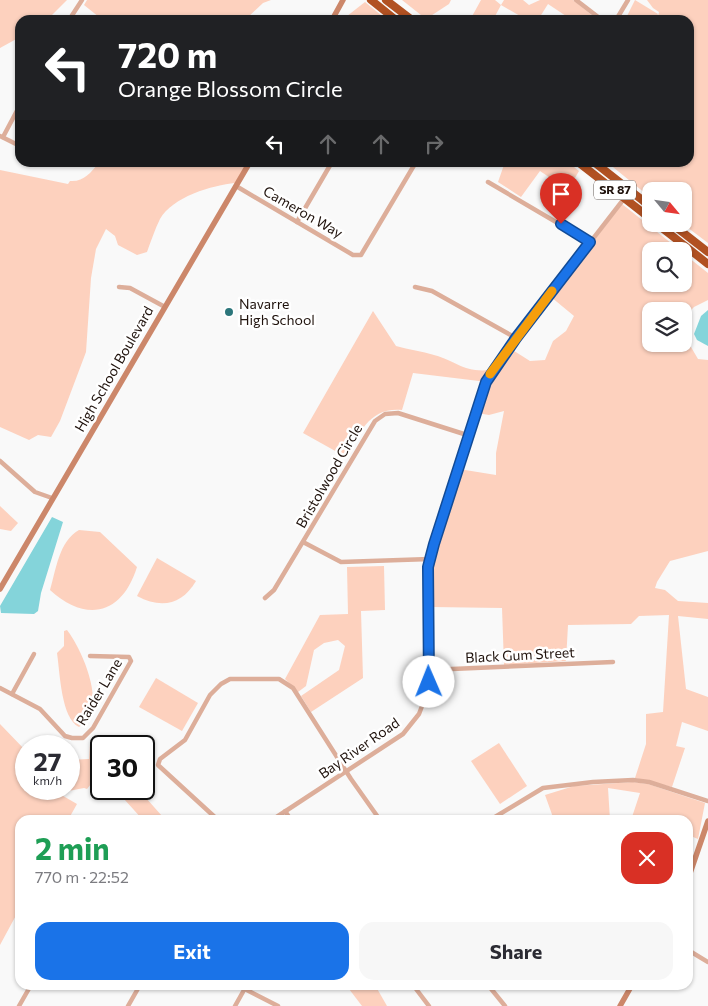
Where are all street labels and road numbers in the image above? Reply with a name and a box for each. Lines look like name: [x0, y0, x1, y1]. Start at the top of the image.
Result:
road number: SR 87: [594, 180, 636, 200]
street label: Cameron Way: [261, 182, 346, 241]
street label: High School Boulevard: [71, 303, 157, 435]
street label: Bristolwood Circle: [292, 421, 365, 531]
street label: Black Gum Street: [465, 643, 575, 666]
street label: Raider Lane: [72, 655, 125, 728]
street label: Bay River Road: [315, 714, 402, 782]

